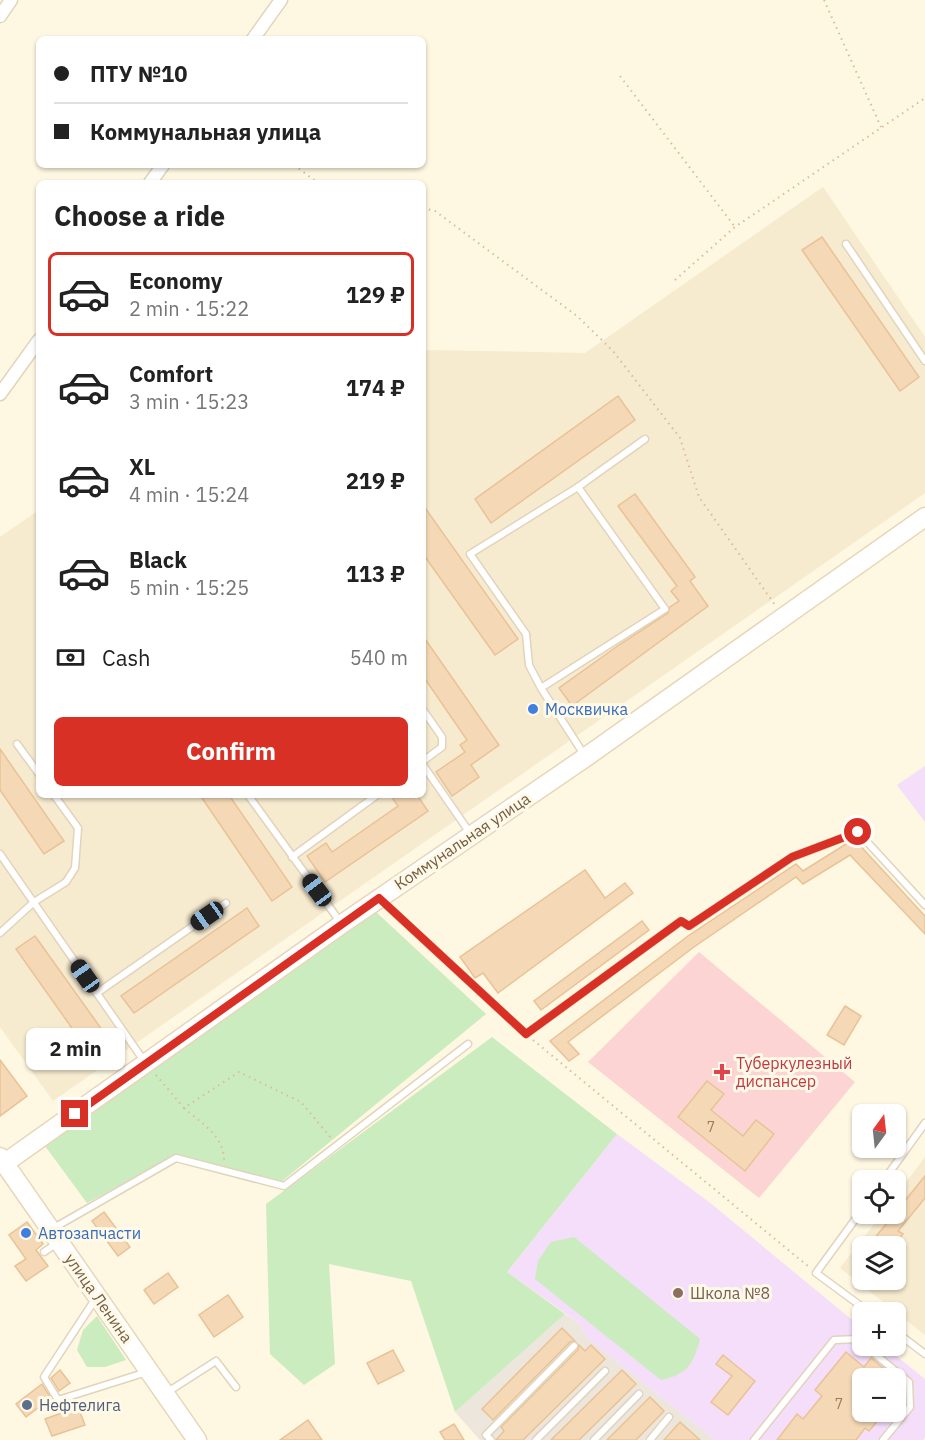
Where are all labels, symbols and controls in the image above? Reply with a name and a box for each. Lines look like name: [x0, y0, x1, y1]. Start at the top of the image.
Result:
text: ПТУ №10: [90, 59, 187, 88]
text: Коммунальная улица: [90, 117, 321, 146]
text: Choose a ride: [54, 198, 225, 233]
text: Economy: [129, 266, 223, 295]
icon: car: [57, 267, 111, 321]
text: 129 ₽: [346, 280, 405, 309]
text: 2 min · 15:22: [129, 295, 249, 322]
text: Comfort: [129, 359, 213, 388]
icon: car: [57, 360, 111, 414]
text: 174 ₽: [346, 373, 405, 402]
text: 3 min · 15:23: [129, 388, 249, 415]
text: XL: [129, 452, 155, 481]
icon: car: [57, 453, 111, 507]
text: 219 ₽: [346, 466, 405, 495]
text: 4 min · 15:24: [129, 481, 249, 508]
text: Black: [129, 545, 187, 574]
icon: car: [57, 546, 111, 600]
text: 113 ₽: [346, 559, 405, 588]
text: 5 min · 15:25: [129, 574, 249, 601]
icon: cash: [54, 641, 87, 674]
text: Cash: [102, 643, 151, 672]
text: 540 m: [350, 644, 408, 671]
place label: Москвичка: [545, 699, 628, 719]
marker: Москвичка: [526, 702, 540, 716]
button: Confirm: [54, 717, 408, 786]
street label: Коммунальная улица: [390, 788, 534, 894]
route start: [844, 818, 871, 845]
car: [299, 870, 335, 910]
car: [187, 898, 227, 934]
car: [67, 956, 103, 996]
callout: 2 min: [26, 1027, 124, 1069]
text: 2 min: [49, 1035, 102, 1062]
place label: Туберкулезный диспансер: [736, 1053, 852, 1091]
marker: Туберкулезный диспансер: [713, 1063, 731, 1081]
route end: [61, 1100, 88, 1127]
north arrow: [852, 1104, 906, 1158]
map controls: [852, 1104, 906, 1422]
house number: 7: [707, 1118, 715, 1136]
button: locate: [852, 1170, 906, 1224]
place label: Автозапчасти: [38, 1223, 141, 1243]
marker: Автозапчасти: [19, 1226, 33, 1240]
button: layers: [852, 1236, 906, 1290]
street label: улица Ленина: [61, 1249, 137, 1347]
place label: Школа №8: [690, 1283, 770, 1303]
marker: Школа №8: [671, 1286, 685, 1300]
button: +: [852, 1302, 906, 1356]
button: −: [852, 1368, 906, 1422]
place label: Нефтелига: [39, 1395, 121, 1415]
house number: 7: [835, 1395, 843, 1413]
marker: Нефтелига: [20, 1398, 34, 1412]

